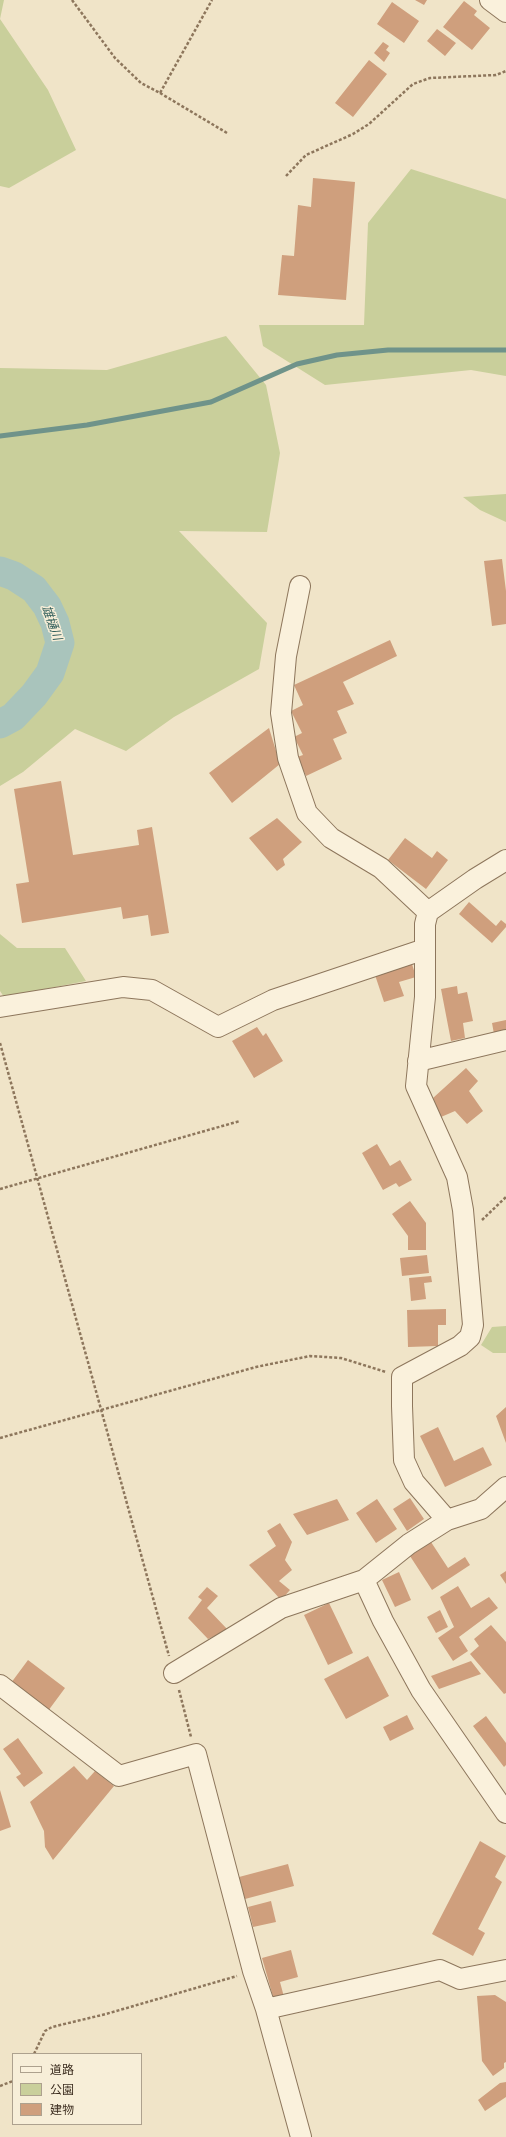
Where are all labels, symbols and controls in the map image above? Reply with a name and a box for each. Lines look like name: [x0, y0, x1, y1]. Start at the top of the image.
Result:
water label: 雄樋川: [38, 604, 64, 642]
legend: [12, 2053, 142, 2125]
text: 道路: [50, 2062, 74, 2078]
text: 公園: [50, 2082, 74, 2098]
text: 建物: [50, 2102, 74, 2118]

